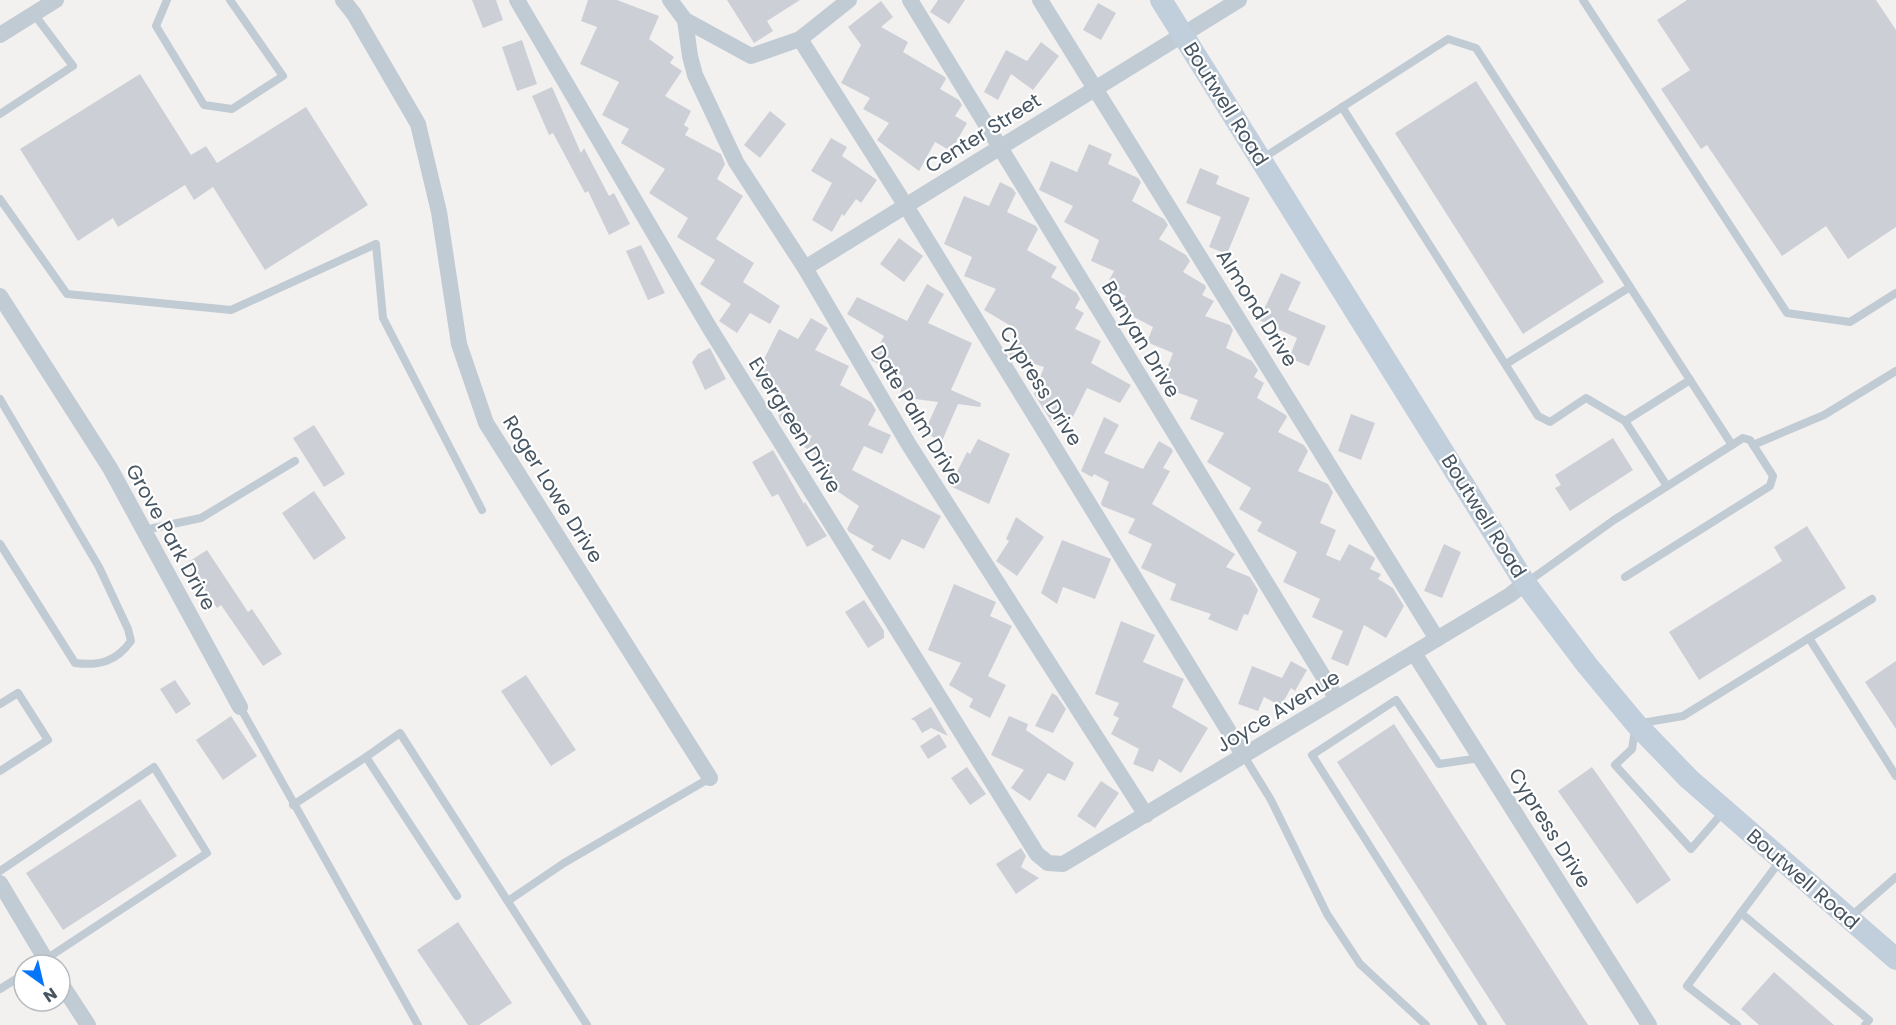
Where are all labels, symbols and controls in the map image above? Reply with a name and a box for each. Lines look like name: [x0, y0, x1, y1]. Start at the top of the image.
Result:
street label: Boutwell Road: [1177, 37, 1275, 171]
street label: Center Street: [920, 86, 1046, 180]
street label: Almond Drive: [1210, 244, 1304, 372]
street label: Banyan Drive: [1095, 275, 1187, 403]
street label: Cypress Drive: [993, 321, 1089, 451]
street label: Date Palm Drive: [864, 340, 970, 490]
street label: Evergreen Drive: [742, 352, 848, 498]
street label: Roger Lowe Drive: [496, 410, 610, 568]
street label: Boutwell Road: [1435, 449, 1533, 583]
street label: Grove Park Drive: [119, 459, 223, 615]
street label: Joyce Avenue: [1211, 663, 1345, 759]
street label: Cypress Drive: [1502, 763, 1598, 893]
street label: Boutwell Road: [1741, 822, 1865, 936]
north arrow: [12, 953, 72, 1013]
text: N: [39, 982, 62, 1008]

